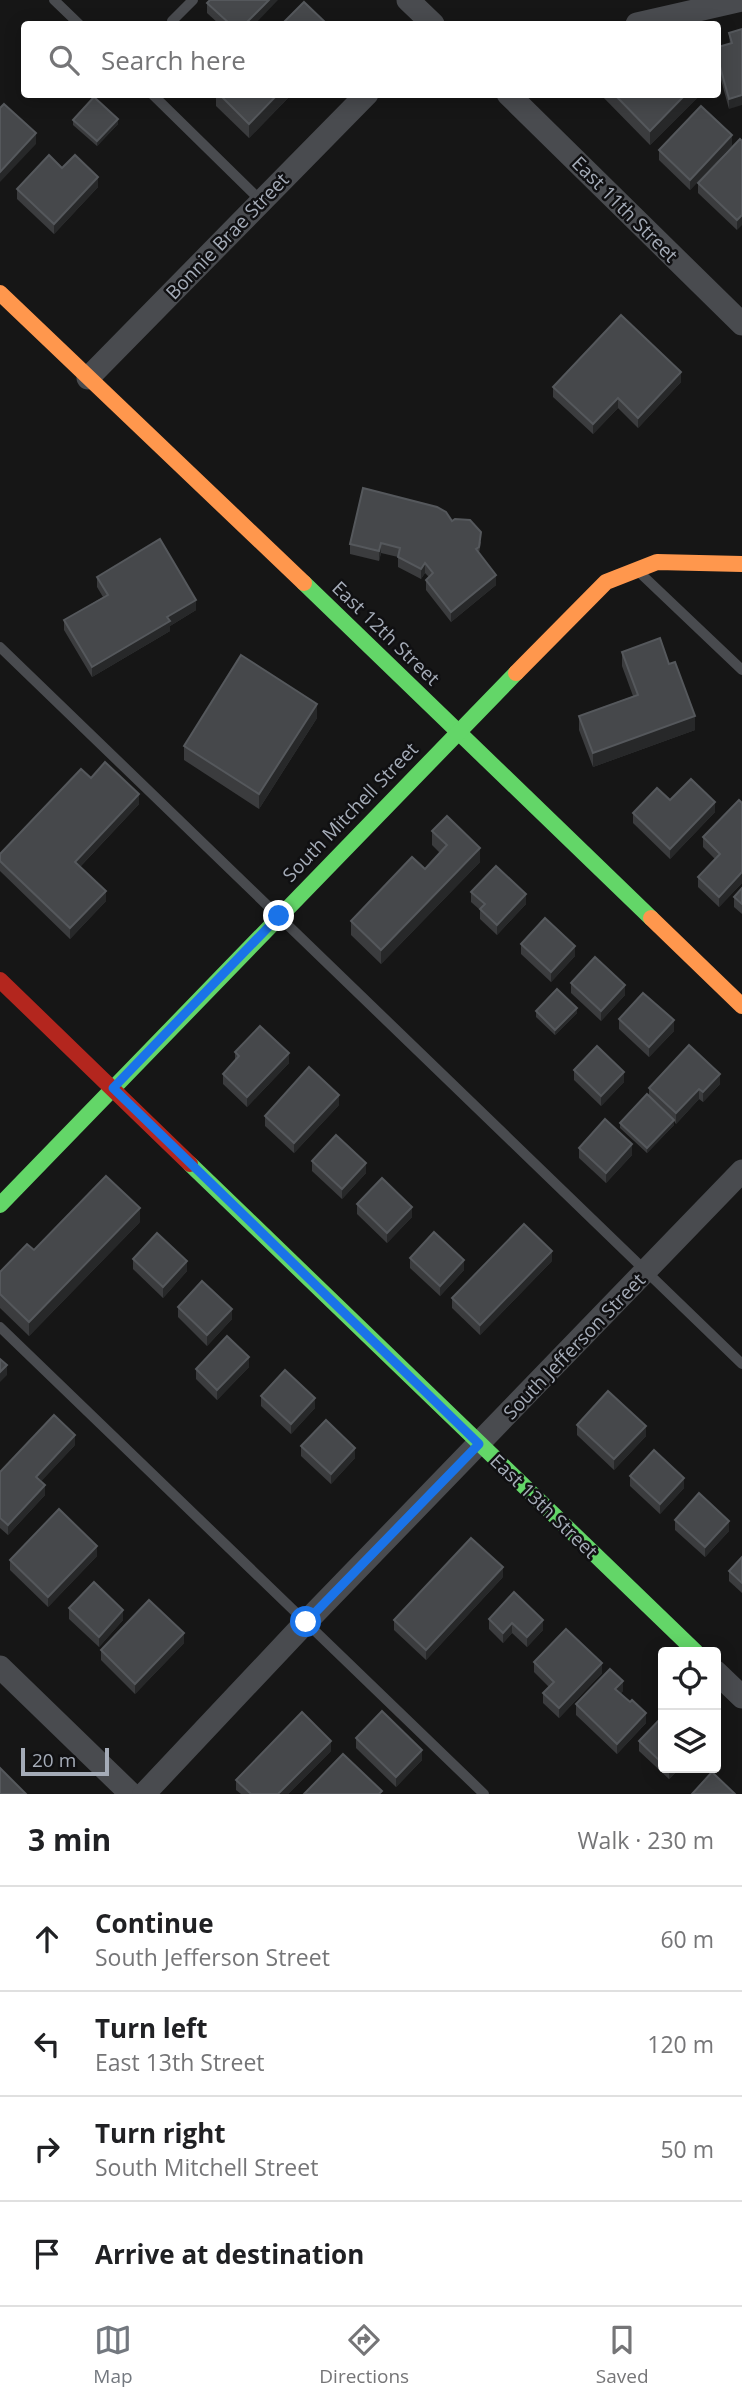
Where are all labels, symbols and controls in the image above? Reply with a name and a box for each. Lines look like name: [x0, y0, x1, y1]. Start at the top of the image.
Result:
search box: [21, 21, 721, 98]
icon: search: [45, 41, 83, 79]
text: Search here: [101, 42, 246, 78]
street label: East 11th Street: [566, 150, 684, 268]
street label: Bonnie Brae Street: [160, 167, 294, 305]
street label: East 12th Street: [327, 575, 446, 691]
street label: South Mitchell Street: [277, 736, 424, 887]
route end: [263, 900, 294, 931]
street label: South Jefferson Street: [497, 1267, 651, 1425]
street label: East 13th Street: [485, 1448, 604, 1564]
route start: [290, 1606, 321, 1637]
map controls: [658, 1647, 721, 1773]
button: locate: [658, 1647, 721, 1710]
button: layers: [658, 1710, 721, 1773]
scale bar: [21, 1745, 108, 1777]
text: 20 m: [32, 1747, 76, 1773]
text: 3 min: [28, 1819, 111, 1860]
text: Walk · 230 m: [577, 1824, 714, 1856]
text: Continue: [95, 1905, 214, 1941]
icon: ahead: [28, 1920, 66, 1958]
text: 60 m: [660, 1923, 714, 1955]
text: South Jefferson Street: [95, 1941, 330, 1973]
text: Turn left: [95, 2010, 207, 2046]
icon: left: [28, 2025, 66, 2063]
text: 120 m: [647, 2028, 714, 2060]
text: East 13th Street: [95, 2046, 265, 2078]
text: Turn right: [95, 2115, 226, 2151]
icon: right: [28, 2130, 66, 2168]
text: 50 m: [660, 2133, 714, 2165]
text: South Mitchell Street: [95, 2151, 318, 2183]
icon: arrive: [28, 2235, 66, 2273]
text: Arrive at destination: [95, 2236, 364, 2272]
tab: Map: [93, 2321, 133, 2389]
tab: Directions: [319, 2321, 409, 2389]
tab: Saved: [596, 2321, 649, 2389]

